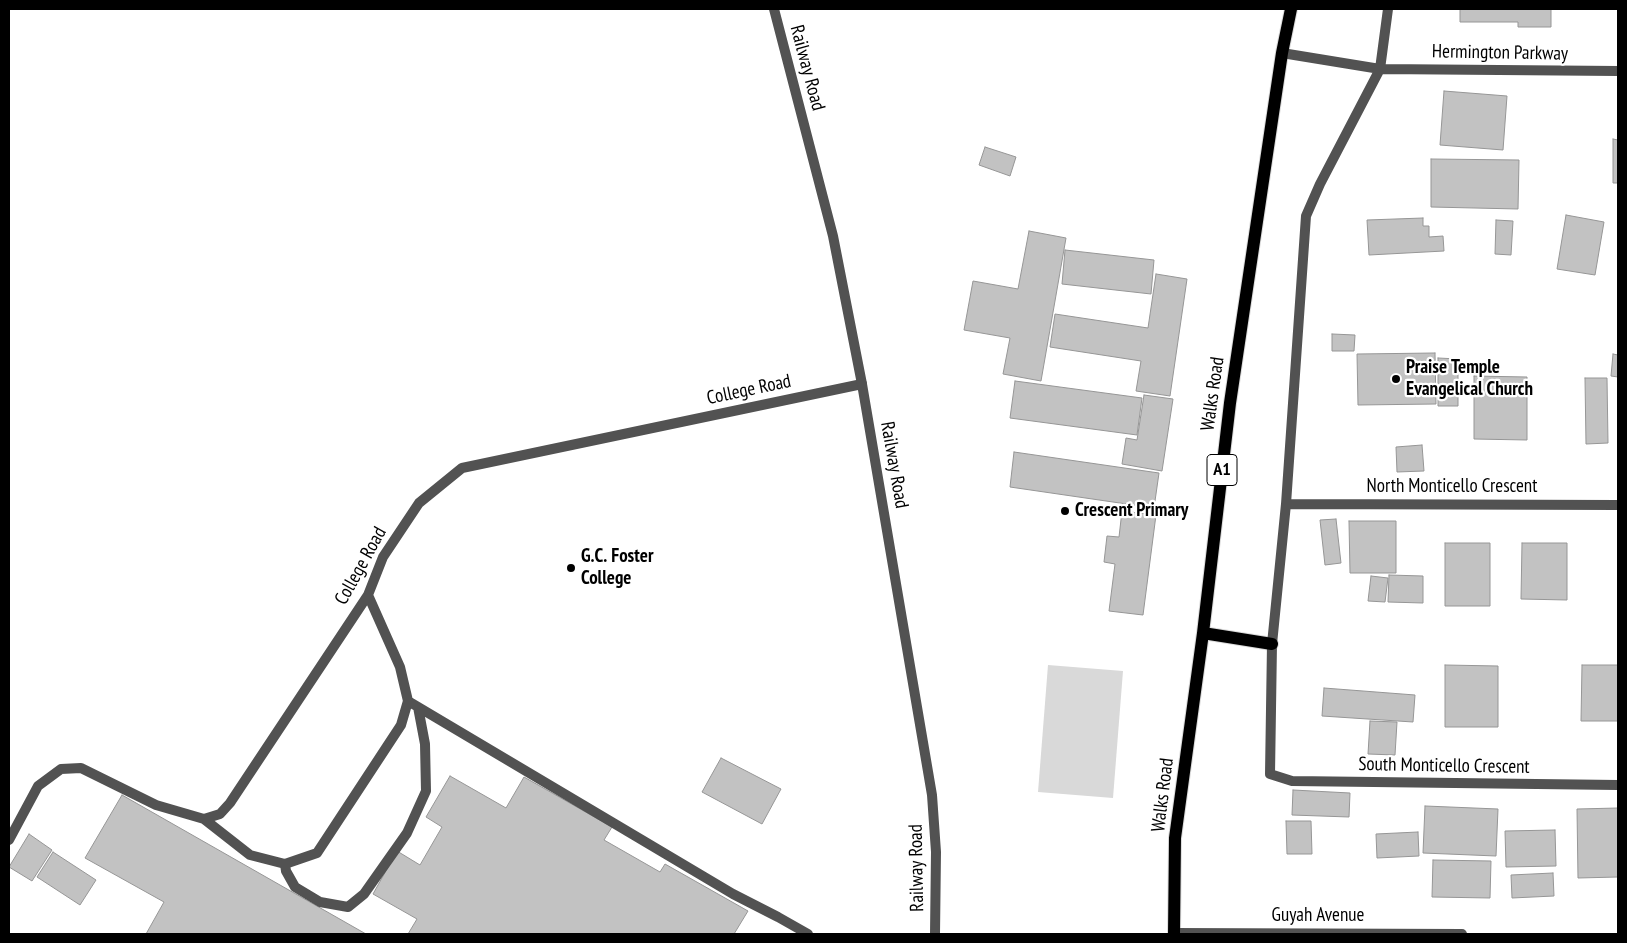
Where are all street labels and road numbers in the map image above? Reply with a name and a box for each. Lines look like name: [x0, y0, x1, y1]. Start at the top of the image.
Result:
street label: Railway Road: [785, 23, 829, 113]
street label: Hermington Parkway: [1432, 40, 1568, 66]
street label: Walks Road: [1197, 356, 1229, 432]
street label: College Road: [705, 370, 793, 410]
street label: Railway Road: [875, 420, 913, 510]
road number: A1: [1207, 454, 1237, 486]
street label: North Monticello Crescent: [1367, 476, 1537, 498]
street label: College Road: [330, 523, 392, 609]
street label: South Monticello Crescent: [1358, 753, 1530, 779]
street label: Walks Road: [1147, 757, 1179, 833]
street label: Railway Road: [905, 824, 929, 912]
street label: Guyah Avenue: [1272, 905, 1364, 927]

